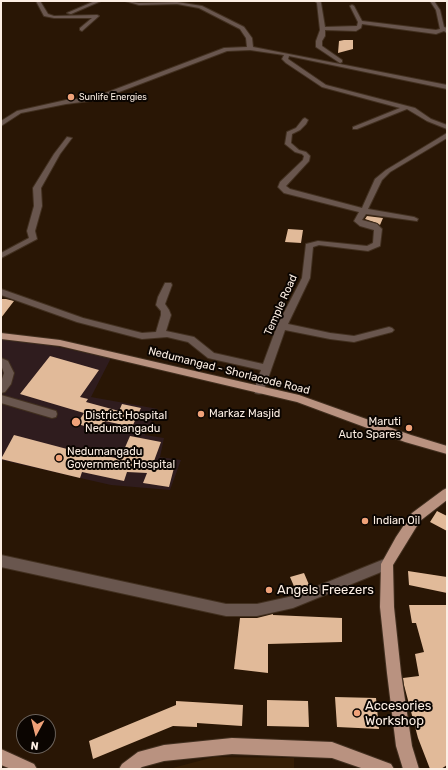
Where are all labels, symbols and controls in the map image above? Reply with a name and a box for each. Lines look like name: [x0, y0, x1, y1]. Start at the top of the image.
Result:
marker: Sunlife Energies: [66, 92, 76, 102]
place label: Sunlife Energies: [79, 92, 147, 102]
street label: Temple Road: [262, 272, 300, 338]
street label: Nedumangad - Shorlacode Road: [147, 345, 311, 397]
place label: Markaz Masjid: [209, 407, 280, 421]
place label: District Hospital Nedumangadu: [85, 409, 167, 435]
marker: Markaz Masjid: [196, 409, 206, 419]
place label: Maruti Auto Spares: [338, 415, 401, 441]
marker: District Hospital Nedumangadu: [70, 416, 82, 428]
marker: Maruti Auto Spares: [404, 423, 414, 433]
place label: Nedumangadu Government Hospital: [67, 445, 175, 471]
marker: Nedumangadu Government Hospital: [54, 453, 64, 463]
place label: Indian Oil: [373, 514, 420, 528]
marker: Indian Oil: [360, 516, 370, 526]
place label: Angels Freezers: [277, 582, 374, 598]
marker: Angels Freezers: [264, 585, 274, 595]
place label: Accesories Workshop: [365, 698, 431, 729]
marker: Accesories Workshop: [352, 708, 362, 718]
north arrow: [16, 714, 56, 754]
text: N: [30, 738, 39, 752]

